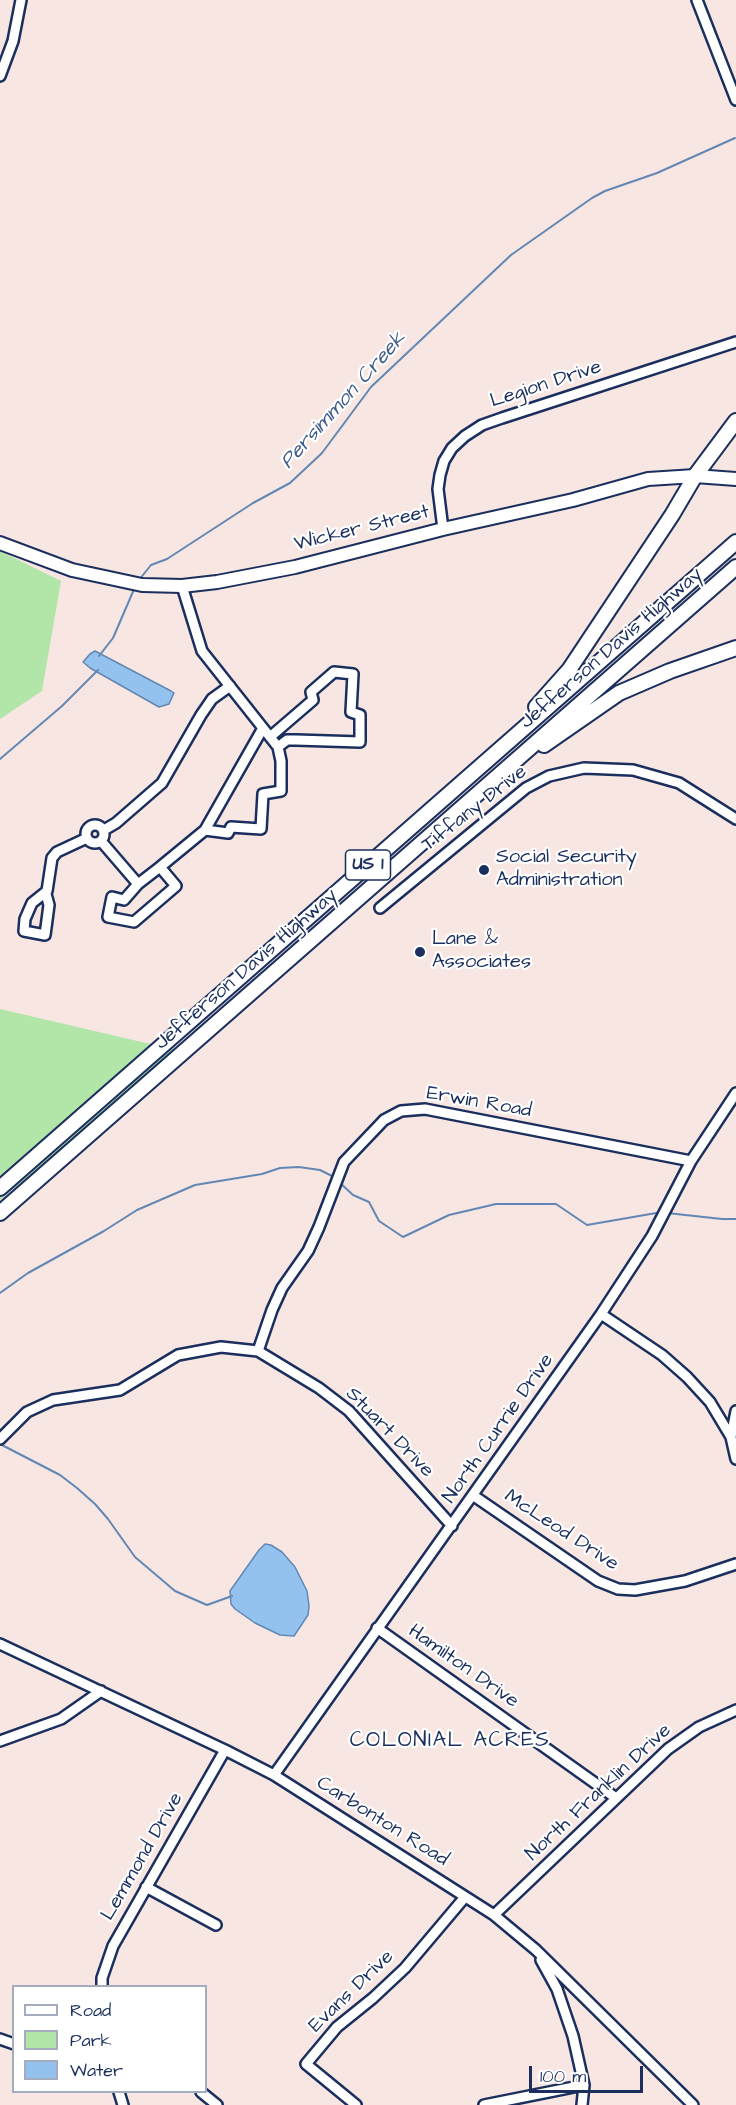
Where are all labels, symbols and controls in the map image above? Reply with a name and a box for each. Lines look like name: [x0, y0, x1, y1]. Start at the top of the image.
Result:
water label: Persimmon Creek: [276, 327, 412, 475]
street label: Legion Drive: [487, 356, 605, 414]
street label: Wicker Street: [292, 501, 432, 557]
street label: Jefferson Davis Highway: [516, 563, 708, 735]
street label: Tiffany Drive: [418, 761, 532, 857]
place label: Social Security Administration: [496, 846, 637, 893]
road number: US 1: [346, 850, 391, 880]
marker: Social Security Administration: [477, 863, 491, 877]
street label: Jefferson Davis Highway: [151, 884, 343, 1056]
place label: Lane & Associates: [432, 928, 531, 975]
marker: Lane & Associates: [413, 945, 427, 959]
street label: Erwin Road: [425, 1082, 533, 1124]
street label: North Currie Drive: [438, 1350, 560, 1508]
street label: Stuart Drive: [340, 1383, 438, 1483]
street label: McLeod Drive: [499, 1485, 623, 1577]
street label: Hamilton Drive: [403, 1620, 523, 1714]
street label: North Franklin Drive: [521, 1719, 677, 1867]
district label: COLONIAL ACRES: [350, 1729, 550, 1755]
street label: Carbonton Road: [312, 1772, 452, 1872]
street label: Lemmond Drive: [97, 1789, 189, 1925]
street label: Evans Drive: [305, 1946, 399, 2038]
legend: [12, 1985, 207, 2093]
text: Road: [70, 1998, 111, 2023]
text: Park: [70, 2028, 112, 2053]
scale bar: [532, 2054, 646, 2092]
text: Water: [70, 2058, 123, 2083]
text: 100 m: [540, 2064, 586, 2089]

